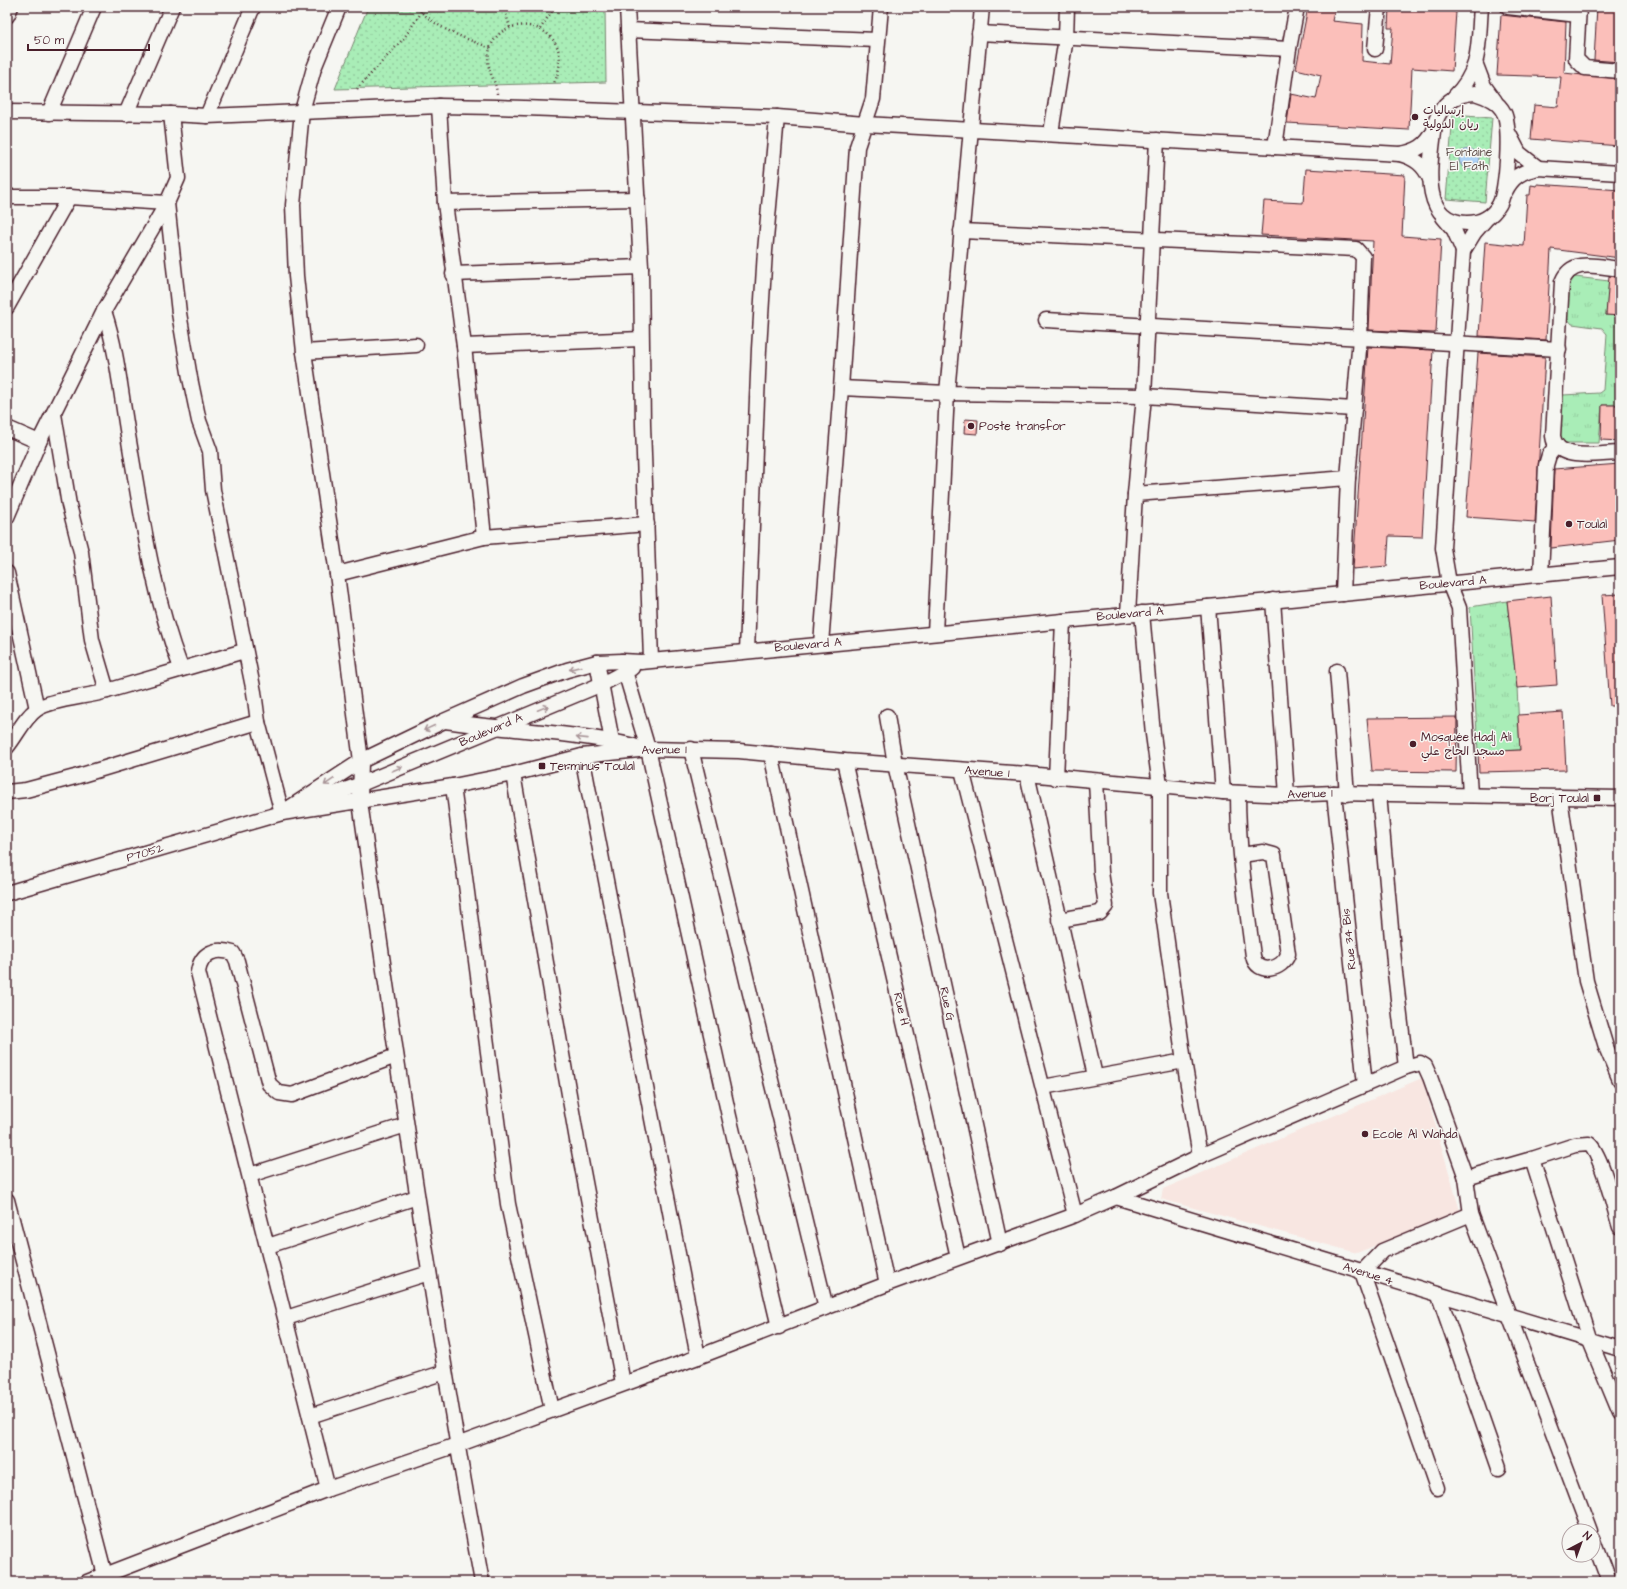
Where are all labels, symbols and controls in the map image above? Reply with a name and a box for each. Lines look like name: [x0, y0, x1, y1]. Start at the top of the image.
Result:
scale bar: [28, 26, 149, 52]
text: 50 m: [34, 32, 65, 49]
place label: إرساليات ریان الدولية: [1423, 102, 1479, 133]
marker: إرساليات ریان الدولية: [1410, 112, 1420, 122]
park label: Fontaine El Fath: [1446, 144, 1493, 175]
place label: Poste transfor: [979, 418, 1066, 435]
marker: Poste transfor: [966, 421, 976, 431]
place label: Toulal: [1577, 516, 1607, 533]
marker: Toulal: [1564, 519, 1574, 529]
street label: Boulevard A: [1419, 572, 1488, 594]
street label: Boulevard A: [1096, 603, 1165, 625]
street label: Boulevard A: [774, 634, 843, 656]
one-way arrow: [569, 665, 582, 672]
one-way arrow: [536, 704, 548, 712]
street label: Boulevard A: [457, 709, 526, 751]
one-way arrow: [423, 725, 435, 732]
place label: Mosquée Hadj Ali مسجد الحاج علي: [1421, 729, 1512, 762]
one-way arrow: [576, 734, 589, 741]
marker: Mosquée Hadj Ali مسجد الحاج علي: [1408, 739, 1418, 749]
street label: Avenue 1: [641, 741, 687, 759]
place label: Terminus Toulal: [550, 758, 635, 775]
marker: Terminus Toulal: [537, 761, 547, 771]
street label: Avenue 1: [964, 762, 1011, 782]
one-way arrow: [391, 765, 403, 772]
one-way arrow: [323, 779, 335, 787]
street label: Avenue 1: [1287, 785, 1333, 803]
place label: Borj Toulal: [1530, 790, 1589, 807]
marker: Borj Toulal: [1592, 793, 1602, 803]
street label: P7052: [124, 840, 166, 866]
street label: Rue 34 Bis: [1337, 908, 1361, 970]
street label: Rue G: [935, 985, 959, 1023]
street label: Rue H: [889, 991, 913, 1027]
place label: Ecole Al Wahda: [1373, 1126, 1458, 1143]
marker: Ecole Al Wahda: [1360, 1129, 1370, 1139]
street label: Avenue 4: [1341, 1258, 1395, 1290]
north arrow: [1561, 1523, 1601, 1563]
text: N: [1580, 1528, 1595, 1544]

